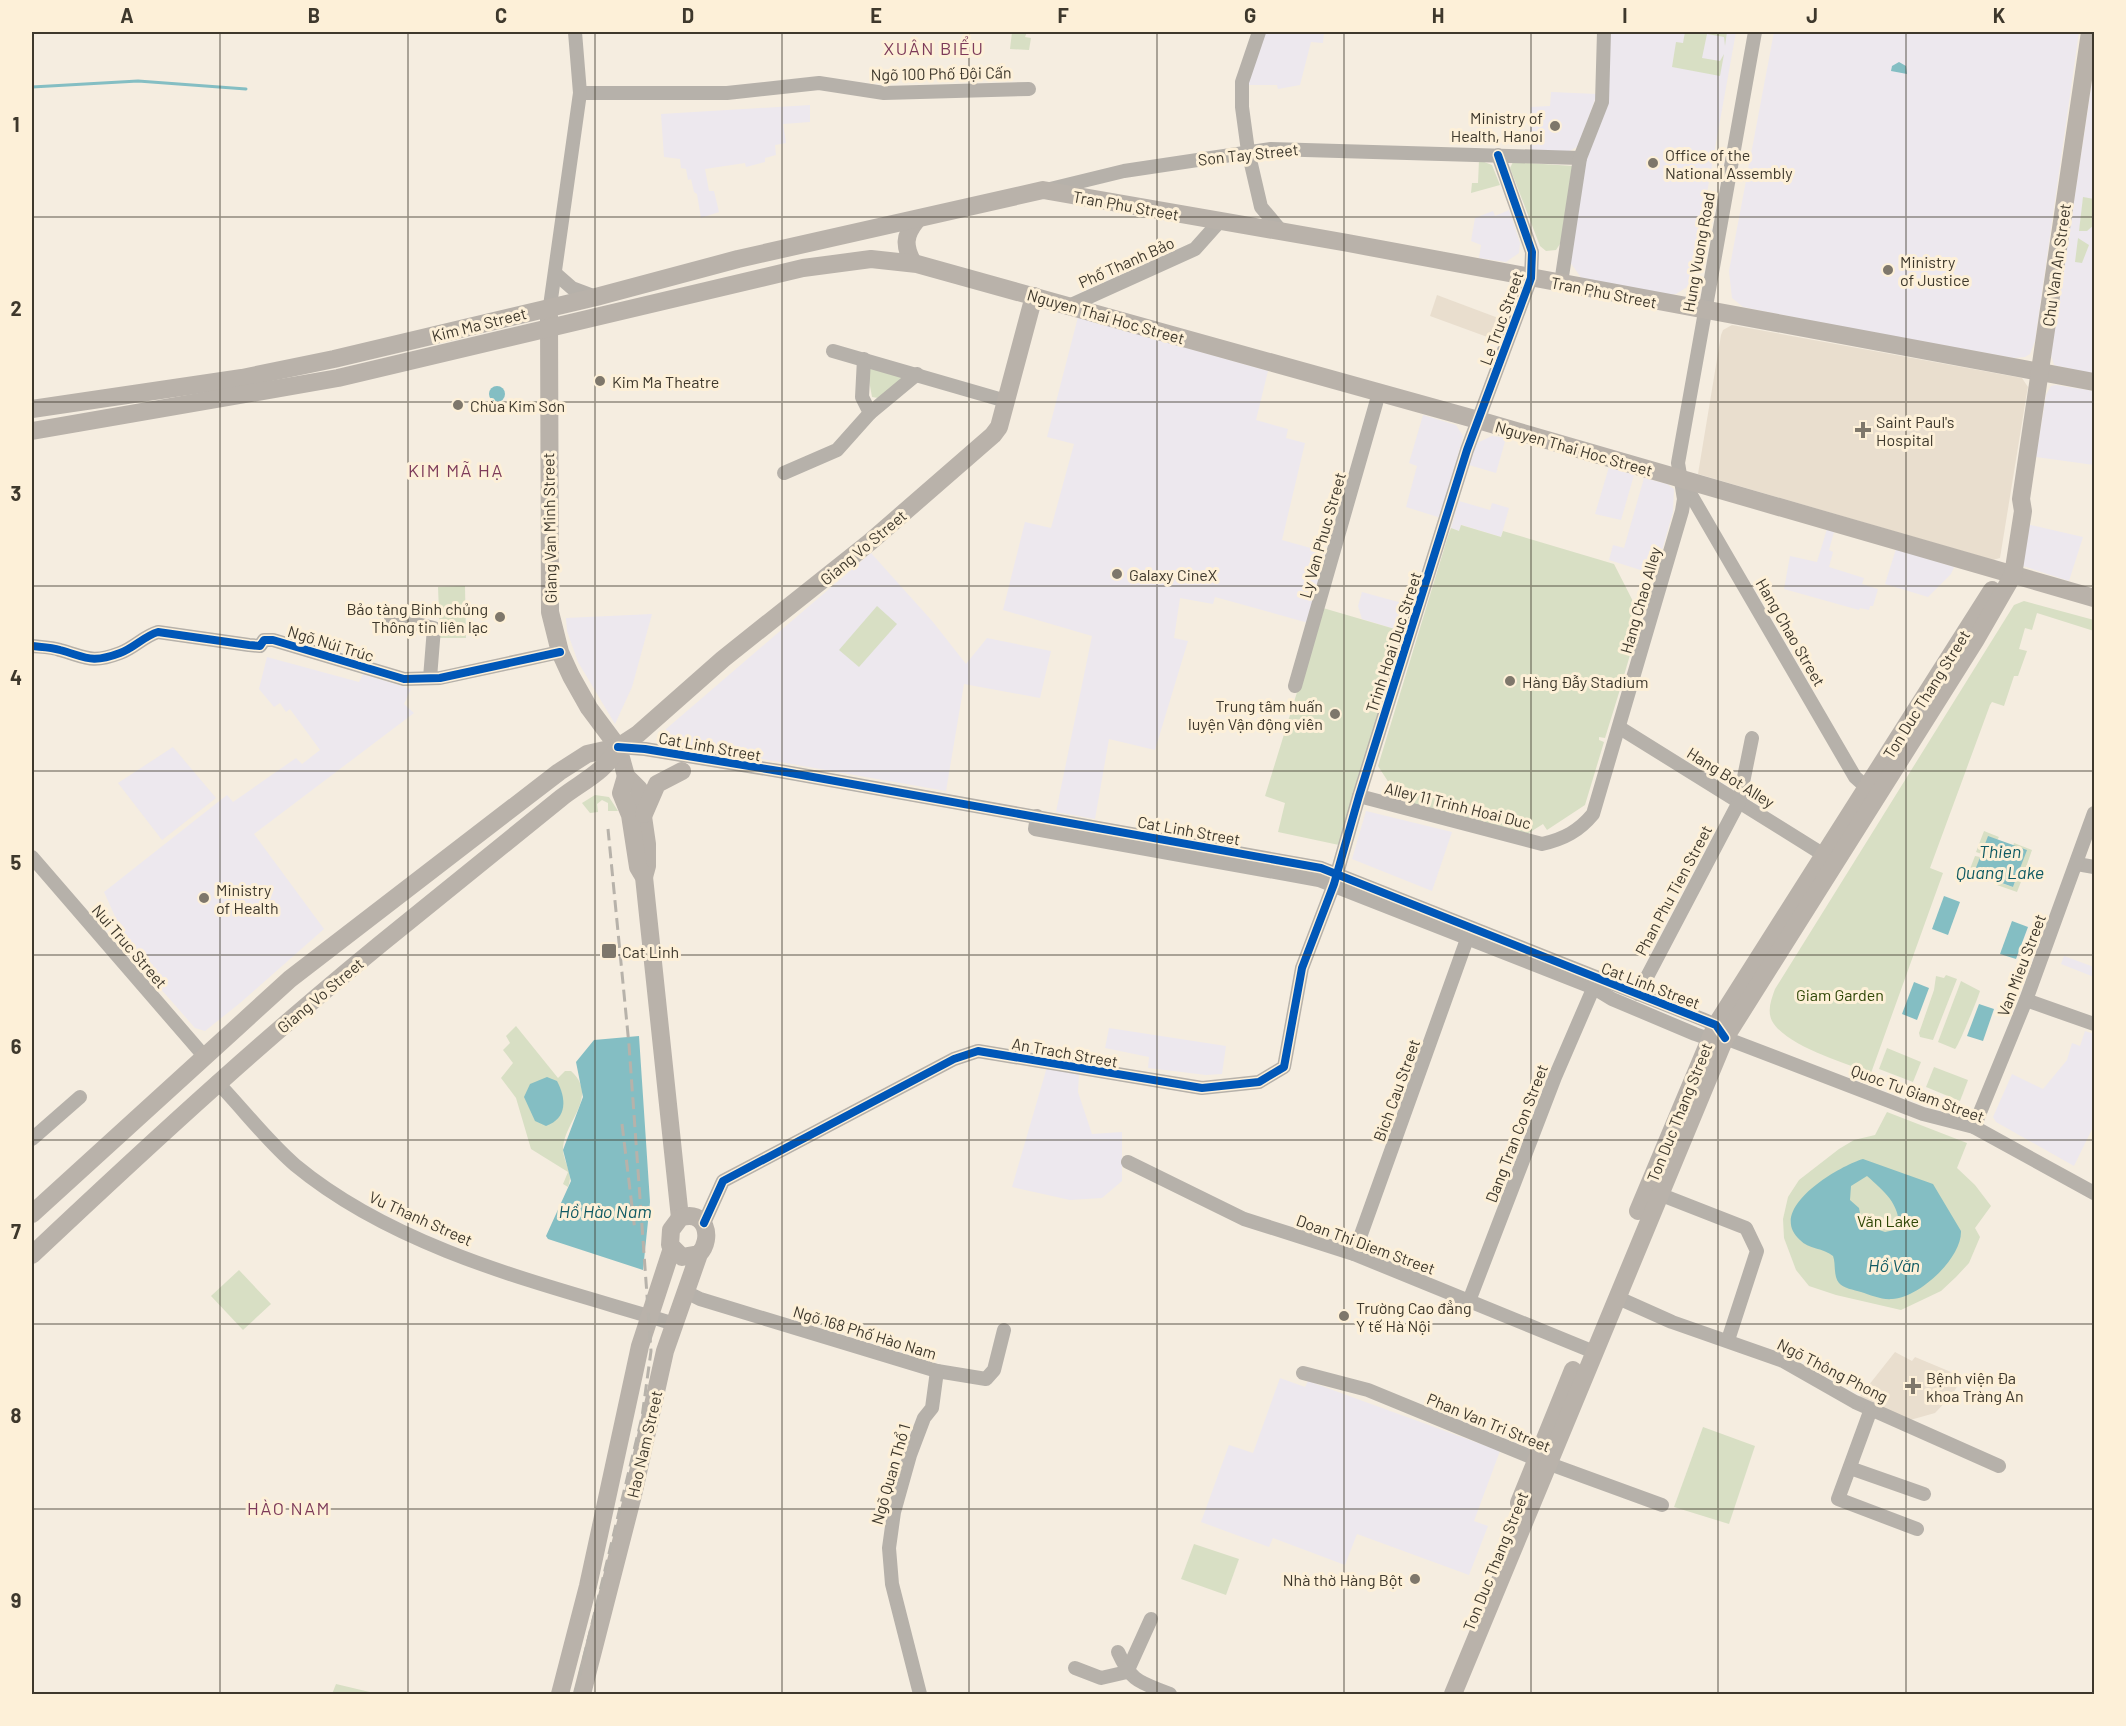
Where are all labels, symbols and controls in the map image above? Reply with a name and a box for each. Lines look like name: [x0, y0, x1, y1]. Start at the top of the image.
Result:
text: A: [120, 3, 134, 27]
text: B: [308, 3, 320, 27]
text: C: [495, 3, 507, 27]
text: D: [682, 3, 694, 27]
text: E: [870, 3, 882, 27]
text: F: [1057, 3, 1069, 27]
text: G: [1244, 3, 1256, 27]
text: H: [1432, 3, 1444, 27]
text: I: [1622, 3, 1628, 27]
text: J: [1806, 3, 1818, 27]
text: K: [1993, 3, 2006, 27]
district label: XUÂN BIỂU: [884, 36, 984, 59]
street label: Ngõ 100 Phố Đội Cấn: [870, 62, 1012, 84]
place label: Ministry of Health, Hanoi: [1451, 108, 1543, 145]
text: 1: [12, 112, 20, 136]
marker: Ministry of Health, Hanoi: [1548, 119, 1562, 133]
street label: Son Tay Street: [1197, 139, 1299, 169]
place label: Office of the National Assembly: [1665, 145, 1793, 182]
marker: Office of the National Assembly: [1646, 156, 1660, 170]
street label: Tran Phu Street: [1071, 186, 1181, 224]
street label: Hung Vuong Road: [1678, 190, 1718, 314]
street label: Chu Van An Street: [2038, 202, 2074, 328]
street label: Phố Thanh Bảo: [1075, 232, 1177, 292]
place label: Ministry of Justice: [1900, 252, 1970, 289]
marker: Ministry of Justice: [1881, 263, 1895, 277]
street label: Le Truc Street: [1475, 268, 1527, 368]
street label: Tran Phu Street: [1549, 272, 1659, 312]
street label: Nguyen Thai Hoc Street: [1025, 284, 1187, 348]
text: 2: [10, 296, 22, 320]
street label: Kim Ma Street: [430, 303, 528, 345]
place label: Kim Ma Theatre: [612, 372, 719, 391]
marker: Kim Ma Theatre: [593, 374, 607, 388]
place label: Chùa Kim Sơn: [470, 396, 565, 415]
marker: Chùa Kim Sơn: [451, 398, 465, 412]
place label: Saint Paul's Hospital: [1876, 412, 1954, 449]
street label: Nguyen Thai Hoc Street: [1493, 416, 1655, 480]
marker: Saint Paul's Hospital: [1854, 421, 1872, 439]
street label: Giang Van Minh Street: [538, 452, 560, 604]
district label: KIM MÃ HẠ: [408, 459, 504, 481]
street label: Ly Van Phuc Street: [1295, 470, 1349, 600]
text: 3: [11, 481, 21, 505]
street label: Giang Vo Street: [816, 505, 910, 589]
street label: Hang Chao Alley: [1616, 544, 1664, 656]
place label: Galaxy CineX: [1129, 565, 1217, 584]
marker: Galaxy CineX: [1110, 567, 1124, 581]
street label: Trinh Hoai Duc Street: [1361, 569, 1425, 715]
street label: Hang Chao Street: [1752, 575, 1830, 689]
place label: Bảo tàng Binh chủng Thông tin liên lạc: [346, 599, 488, 636]
marker: Bảo tàng Binh chủng Thông tin liên lạc: [493, 610, 507, 624]
street label: Ngõ Núi Trúc: [286, 621, 376, 665]
street label: Ton Duc Thang Street: [1879, 626, 1973, 762]
text: 4: [10, 665, 22, 689]
place label: Hàng Ðẫy Stadium: [1522, 672, 1648, 691]
marker: Hàng Ðẫy Stadium: [1503, 674, 1517, 688]
place label: Trung tâm huấn luyện Vận động viên: [1188, 696, 1323, 733]
marker: Trung tâm huấn luyện Vận động viên: [1328, 707, 1342, 721]
street label: Cat Linh Street: [657, 728, 763, 764]
street label: Hang Bot Alley: [1684, 743, 1779, 812]
street label: Alley 11 Trinh Hoai Duc: [1383, 778, 1533, 832]
street label: Cat Linh Street: [1136, 812, 1242, 848]
street label: Phan Phu Tien Street: [1631, 822, 1715, 958]
water label: Thien Quang Lake: [1956, 840, 2044, 883]
text: 5: [11, 850, 22, 874]
place label: Ministry of Health: [216, 880, 279, 917]
marker: Ministry of Health: [197, 891, 211, 905]
street label: Nui Truc Street: [89, 900, 171, 992]
street label: Van Mieu Street: [1993, 911, 2049, 1019]
marker: Cat Linh: [600, 942, 618, 960]
place label: Cat Linh: [622, 942, 679, 961]
street label: Giang Vo Street: [273, 953, 367, 1037]
street label: Cat Linh Street: [1599, 957, 1703, 1013]
park label: Giam Garden: [1796, 985, 1884, 1004]
street label: An Trach Street: [1010, 1033, 1120, 1071]
text: 6: [11, 1034, 22, 1058]
street label: Bich Cau Street: [1369, 1036, 1423, 1144]
street label: Ton Duc Thang Street: [1642, 1040, 1716, 1184]
street label: Quoc Tu Giam Street: [1849, 1060, 1987, 1126]
street label: Dang Tran Con Street: [1481, 1061, 1551, 1205]
street label: Vu Thanh Street: [366, 1187, 476, 1249]
water label: Hồ Hào Nam: [558, 1200, 652, 1222]
street label: Doan Thi Diem Street: [1294, 1210, 1438, 1278]
park label: Văn Lake: [1857, 1211, 1919, 1230]
text: 7: [11, 1219, 21, 1243]
water label: Hồ Văn: [1868, 1254, 1920, 1276]
place label: Trường Cao đẳng Y tế Hà Nội: [1356, 1298, 1471, 1335]
street label: Ngõ 168 Phố Hào Nam: [791, 1301, 939, 1363]
marker: Trường Cao đẳng Y tế Hà Nội: [1337, 1309, 1351, 1323]
street label: Ngõ Thông Phong: [1775, 1334, 1891, 1406]
place label: Bệnh viện Đa khoa Tràng An: [1926, 1368, 2024, 1405]
marker: Bệnh viện Đa khoa Tràng An: [1904, 1377, 1922, 1395]
street label: Hao Nam Street: [622, 1388, 666, 1500]
street label: Phan Van Tri Street: [1424, 1389, 1554, 1455]
text: 8: [11, 1403, 22, 1427]
street label: Ngõ Quan Thổ 1: [867, 1421, 913, 1527]
street label: Ton Duc Thang Street: [1458, 1489, 1532, 1633]
district label: HÀO NAM: [247, 1497, 331, 1519]
place label: Nhà thờ Hàng Bột: [1283, 1570, 1403, 1589]
marker: Nhà thờ Hàng Bột: [1408, 1572, 1422, 1586]
text: 9: [11, 1588, 21, 1612]

